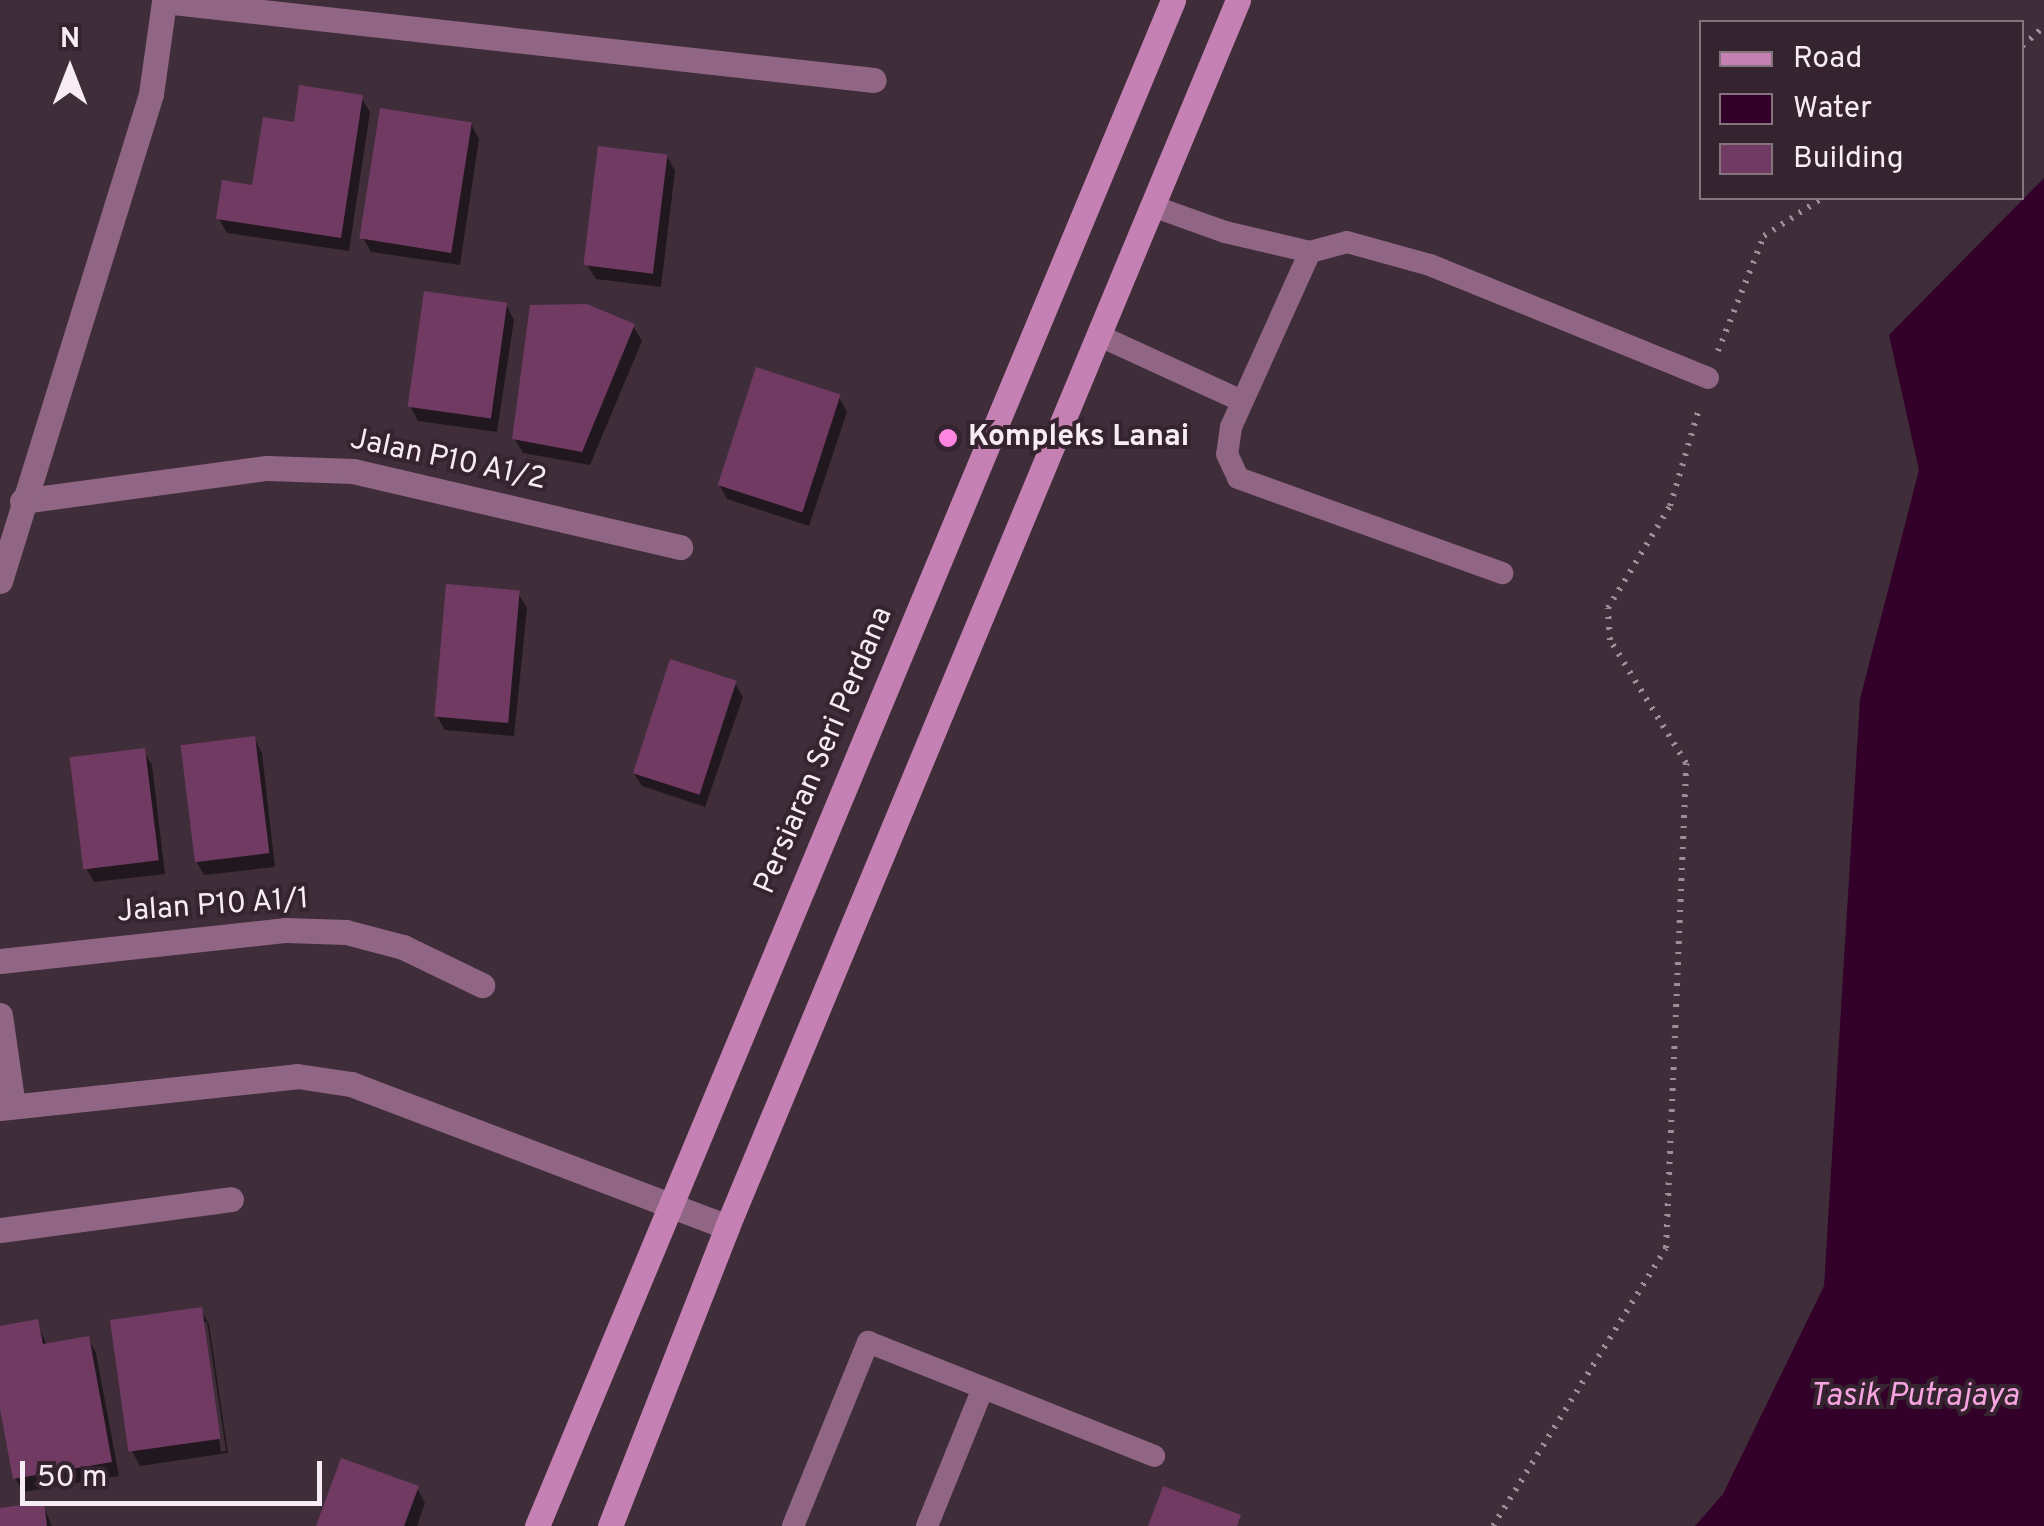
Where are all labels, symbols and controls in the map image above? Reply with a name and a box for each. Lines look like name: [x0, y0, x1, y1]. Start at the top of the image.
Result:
north arrow: [20, 20, 120, 120]
legend: [1699, 20, 2024, 200]
text: N: [60, 22, 80, 58]
text: Road: [1793, 41, 1862, 78]
text: Water: [1793, 91, 1872, 128]
text: Building: [1793, 141, 1904, 178]
place label: Kompleks Lanai: [968, 420, 1189, 456]
street label: Jalan P10 A1/2: [346, 423, 550, 499]
marker: Kompleks Lanai: [937, 427, 959, 449]
street label: Persiaran Seri Perdana: [748, 602, 902, 900]
street label: Jalan P10 A1/1: [115, 882, 311, 932]
water label: Tasik Putrajaya: [1809, 1378, 2019, 1416]
scale bar: [25, 1441, 328, 1503]
text: 50 m: [37, 1460, 107, 1497]

